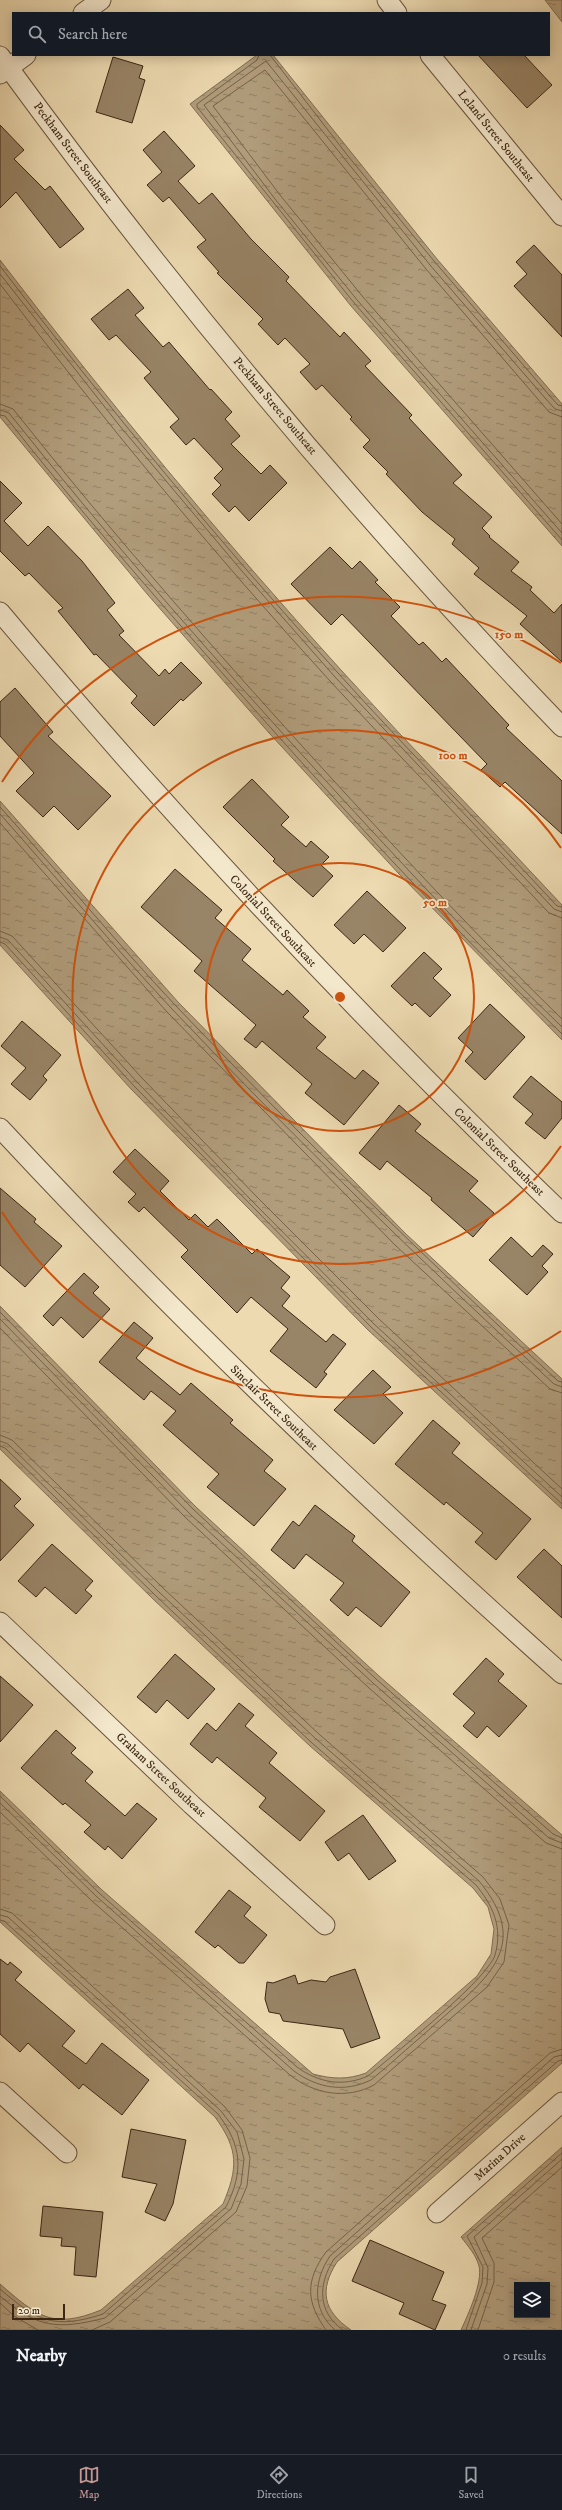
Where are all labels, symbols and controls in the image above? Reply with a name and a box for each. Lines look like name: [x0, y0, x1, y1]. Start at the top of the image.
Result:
search box: [12, 12, 550, 56]
icon: search: [26, 23, 48, 45]
text: Search here: [58, 25, 127, 44]
street label: Leland Street Southeast: [454, 87, 538, 185]
street label: Peckham Street Southeast: [30, 99, 116, 207]
street label: Peckham Street Southeast: [230, 354, 320, 458]
text: 150 m: [495, 627, 523, 642]
text: 100 m: [439, 748, 467, 763]
street label: Colonial Street Southeast: [226, 872, 320, 970]
text: 50 m: [422, 895, 447, 910]
centre of rings: [333, 990, 347, 1004]
street label: Colonial Street Southeast: [450, 1105, 548, 1199]
street label: Sinclair Street Southeast: [227, 1362, 321, 1454]
street label: Graham Street Southeast: [113, 1729, 209, 1821]
street label: Marina Drive: [471, 2130, 529, 2184]
map controls: [514, 2282, 550, 2318]
button: layers: [514, 2282, 550, 2318]
scale bar: [12, 2302, 65, 2321]
text: 20 m: [18, 2304, 40, 2318]
text: Nearby: [16, 2345, 66, 2367]
text: 0 results: [503, 2348, 546, 2364]
tab: Map: [78, 2464, 100, 2502]
tab: Directions: [257, 2464, 302, 2502]
tab: Saved: [459, 2464, 484, 2502]

